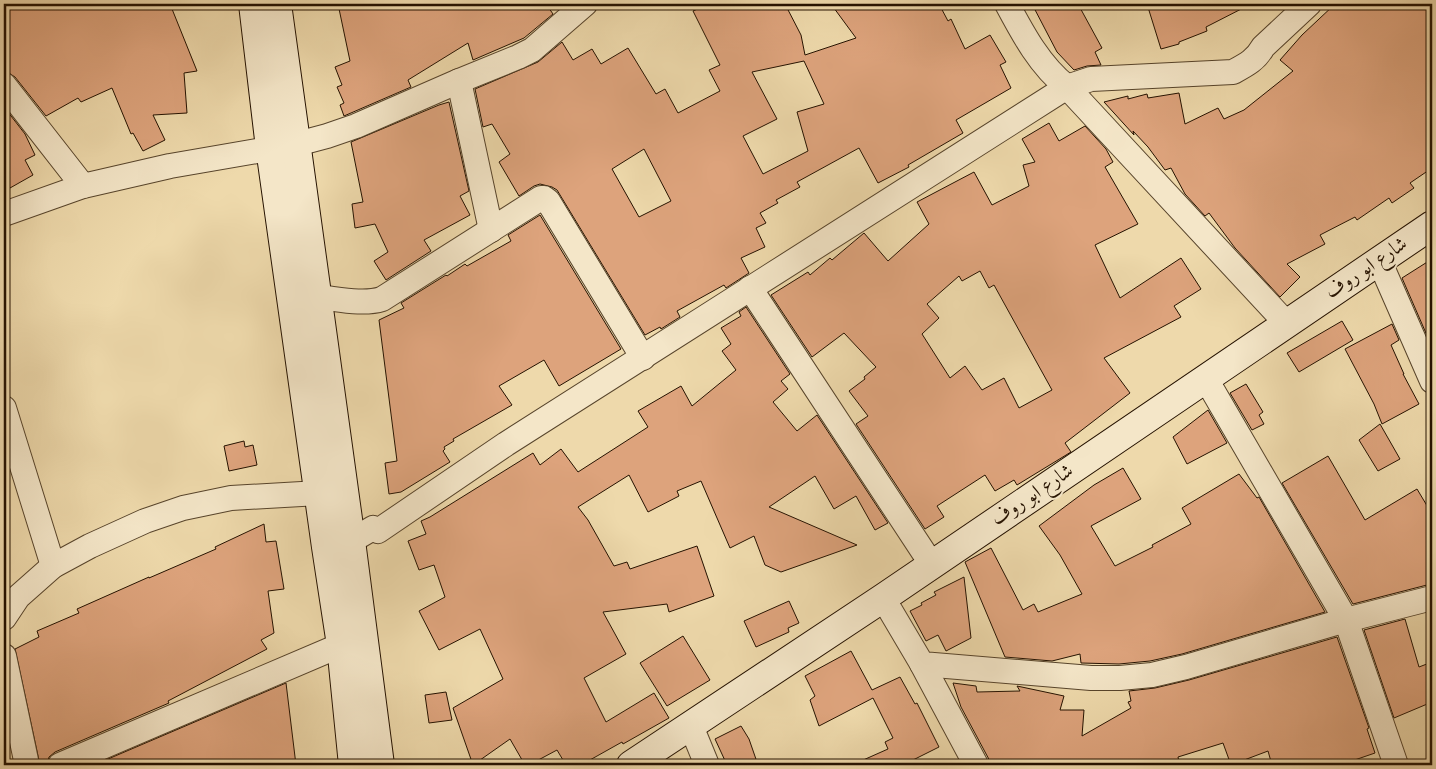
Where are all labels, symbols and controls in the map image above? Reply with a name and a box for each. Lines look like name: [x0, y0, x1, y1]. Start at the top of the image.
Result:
street label: شارع ابو روف: [1320, 231, 1415, 308]
street label: شارع ابو روف: [986, 458, 1081, 535]

